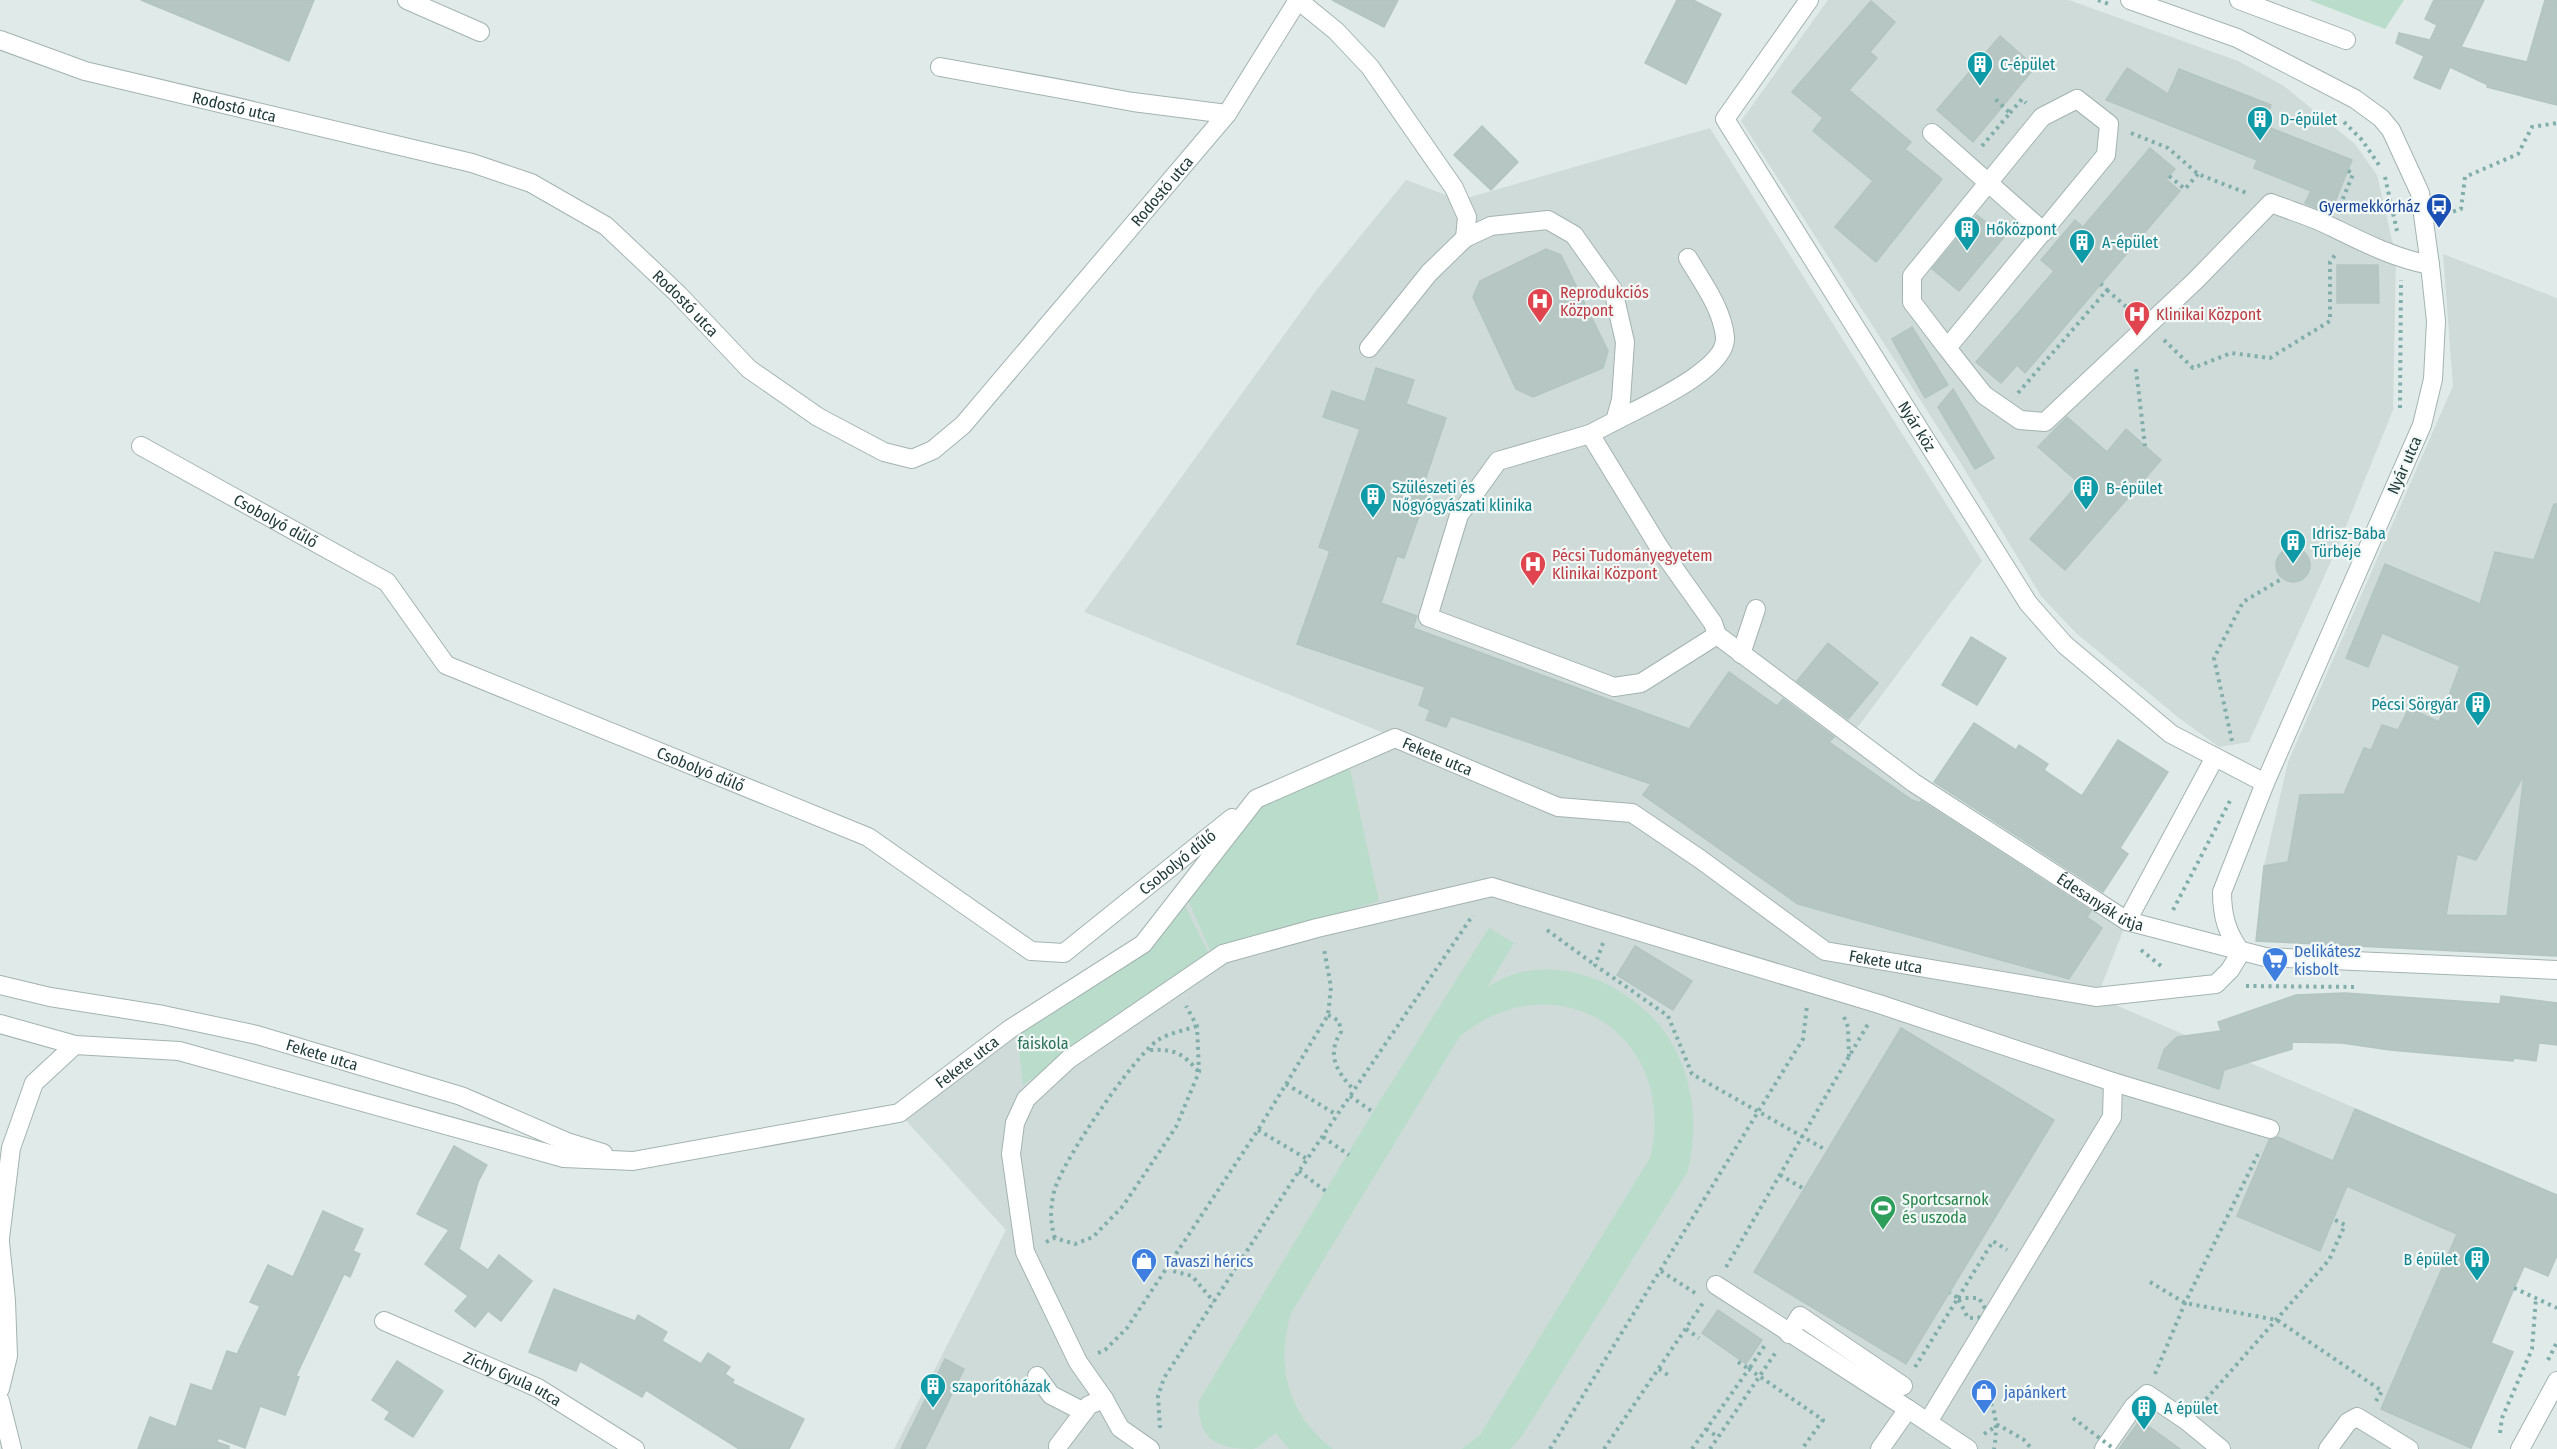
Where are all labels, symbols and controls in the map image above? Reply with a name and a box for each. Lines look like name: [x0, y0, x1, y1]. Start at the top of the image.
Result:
building icon: C-épület: [1965, 49, 1995, 87]
place label: C-épület: [2000, 55, 2056, 74]
street label: Rodostó utca: [190, 88, 278, 126]
building icon: D-épület: [2245, 104, 2275, 142]
place label: D-épület: [2280, 110, 2338, 129]
street label: Rodostó utca: [1127, 152, 1197, 230]
bus stop icon: Gyermekkórház: [2424, 191, 2454, 229]
place label: Gyermekkórház: [2319, 197, 2420, 216]
building icon: Hőközpont: [1952, 214, 1982, 252]
place label: Hőközpont: [1986, 220, 2057, 239]
building icon: A-épület: [2067, 227, 2097, 265]
place label: A-épület: [2102, 233, 2159, 252]
street label: Rodostó utca: [649, 266, 722, 341]
place label: Reprodukciós Központ: [1560, 283, 1649, 320]
hospital icon: Reprodukciós Központ: [1525, 286, 1555, 324]
hospital icon: Klinikai Központ: [2122, 299, 2152, 337]
place label: Klinikai Központ: [2156, 305, 2262, 324]
street label: Nyár köz: [1894, 398, 1940, 455]
street label: Nyár utca: [2383, 433, 2426, 497]
building icon: B-épület: [2071, 473, 2101, 511]
place label: Szülészeti és Nőgyógyászati klinika: [1392, 478, 1533, 515]
place label: B-épület: [2106, 479, 2163, 498]
building icon: Szülészeti és Nőgyógyászati klinika: [1358, 481, 1388, 519]
street label: Csobolyó dűlő: [230, 490, 321, 552]
place label: Idrisz-Baba Türbéje: [2312, 524, 2386, 561]
building icon: Idrisz-Baba Türbéje: [2278, 527, 2308, 565]
place label: Pécsi Tudományegyetem Klinikai Központ: [1552, 546, 1713, 583]
hospital icon: Pécsi Tudományegyetem Klinikai Központ: [1518, 549, 1548, 587]
building icon: Pécsi Sörgyár: [2463, 689, 2493, 727]
place label: Pécsi Sörgyár: [2371, 695, 2458, 714]
street label: Fekete utca: [1400, 733, 1475, 780]
street label: Csobolyó dűlő: [654, 743, 747, 796]
street label: Csobolyó dűlő: [1135, 826, 1220, 899]
street label: Édesanyák útja: [2053, 869, 2146, 935]
place label: Delikátesz kisbolt: [2294, 942, 2361, 979]
supermarket icon: Delikátesz kisbolt: [2260, 945, 2290, 983]
street label: Fekete utca: [1848, 946, 1924, 977]
street label: Fekete utca: [932, 1032, 1003, 1092]
park label: faiskola: [1018, 1034, 1069, 1053]
street label: Fekete utca: [284, 1035, 360, 1075]
place label: Sportcsarnok és uszoda: [1902, 1190, 1989, 1227]
sports icon: Sportcsarnok és uszoda: [1868, 1193, 1898, 1231]
building icon: B épület: [2462, 1244, 2492, 1282]
shop icon: Tavaszi hérics: [1129, 1246, 1159, 1284]
place label: B épület: [2403, 1250, 2459, 1269]
place label: Tavaszi hérics: [1164, 1252, 1254, 1271]
street label: Zichy Gyula utca: [461, 1348, 565, 1410]
building icon: szaporítóházak: [918, 1371, 948, 1409]
place label: szaporítóházak: [952, 1377, 1051, 1396]
shop icon: japánkert: [1969, 1377, 1999, 1415]
place label: japánkert: [2003, 1383, 2067, 1402]
building icon: A épület: [2129, 1393, 2159, 1431]
place label: A épület: [2164, 1399, 2219, 1418]

